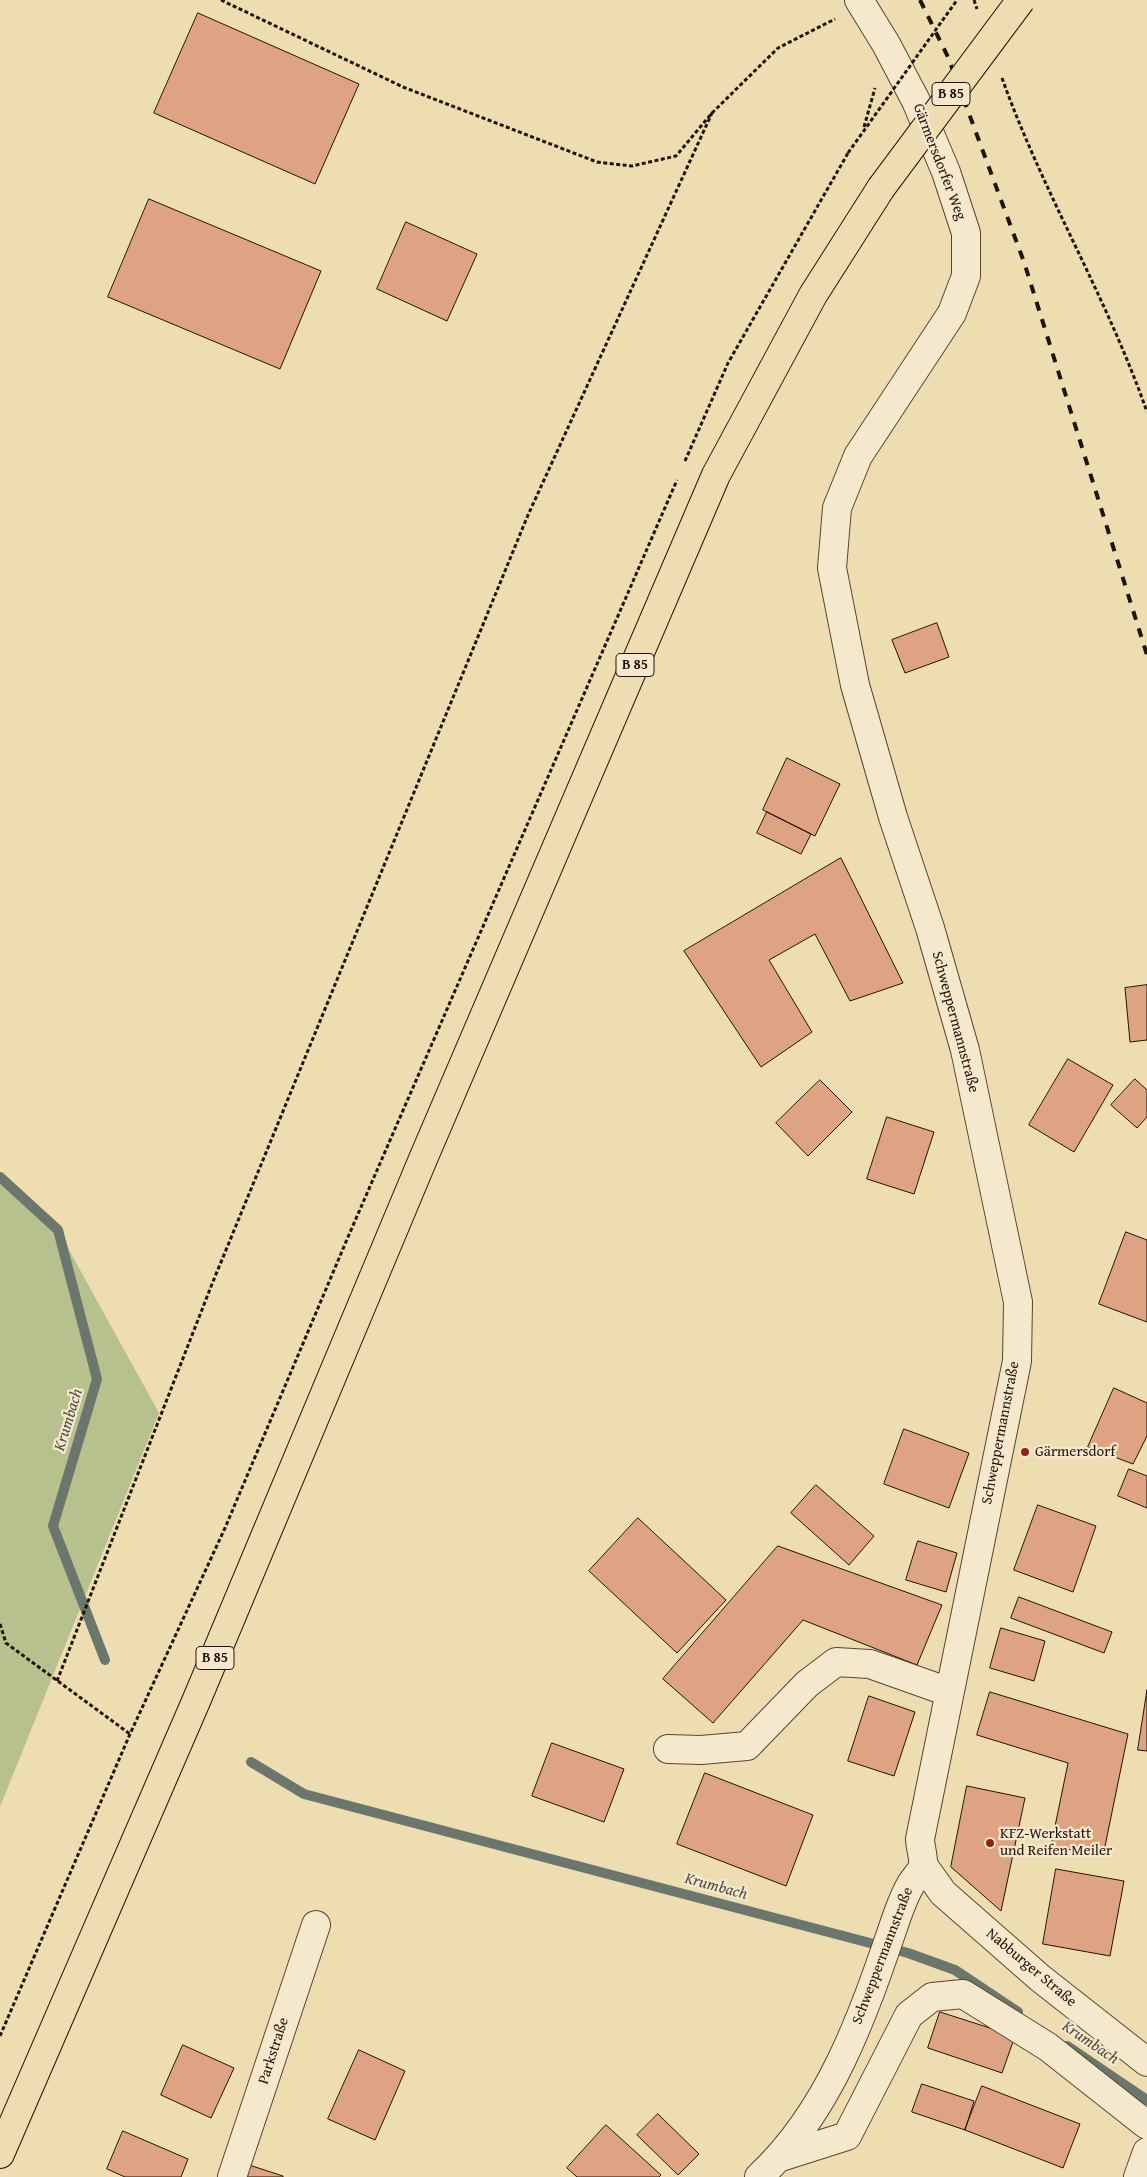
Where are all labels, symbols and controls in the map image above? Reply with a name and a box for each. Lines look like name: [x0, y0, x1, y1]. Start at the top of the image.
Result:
road number: B 85: [932, 82, 970, 106]
street label: Gärmersdorfer Weg: [908, 101, 970, 223]
road number: B 85: [616, 654, 654, 676]
street label: Schweppermannstraße: [927, 949, 983, 1095]
street label: Schweppermannstraße: [978, 1360, 1024, 1506]
water label: Krumbach: [50, 1387, 88, 1453]
place label: Gärmersdorf: [1035, 1443, 1115, 1461]
marker: Gärmersdorf: [1019, 1446, 1031, 1458]
road number: B 85: [196, 1646, 234, 1670]
place label: KFZ-Werkstatt und Reifen Meiler: [1000, 1825, 1112, 1860]
marker: KFZ-Werkstatt und Reifen Meiler: [984, 1837, 996, 1849]
water label: Krumbach: [683, 1869, 749, 1905]
street label: Schweppermannstraße: [849, 1885, 917, 2027]
street label: Nabburger Straße: [982, 1925, 1080, 2011]
street label: Parkstraße: [255, 2015, 293, 2087]
water label: Krumbach: [1058, 2017, 1122, 2069]

